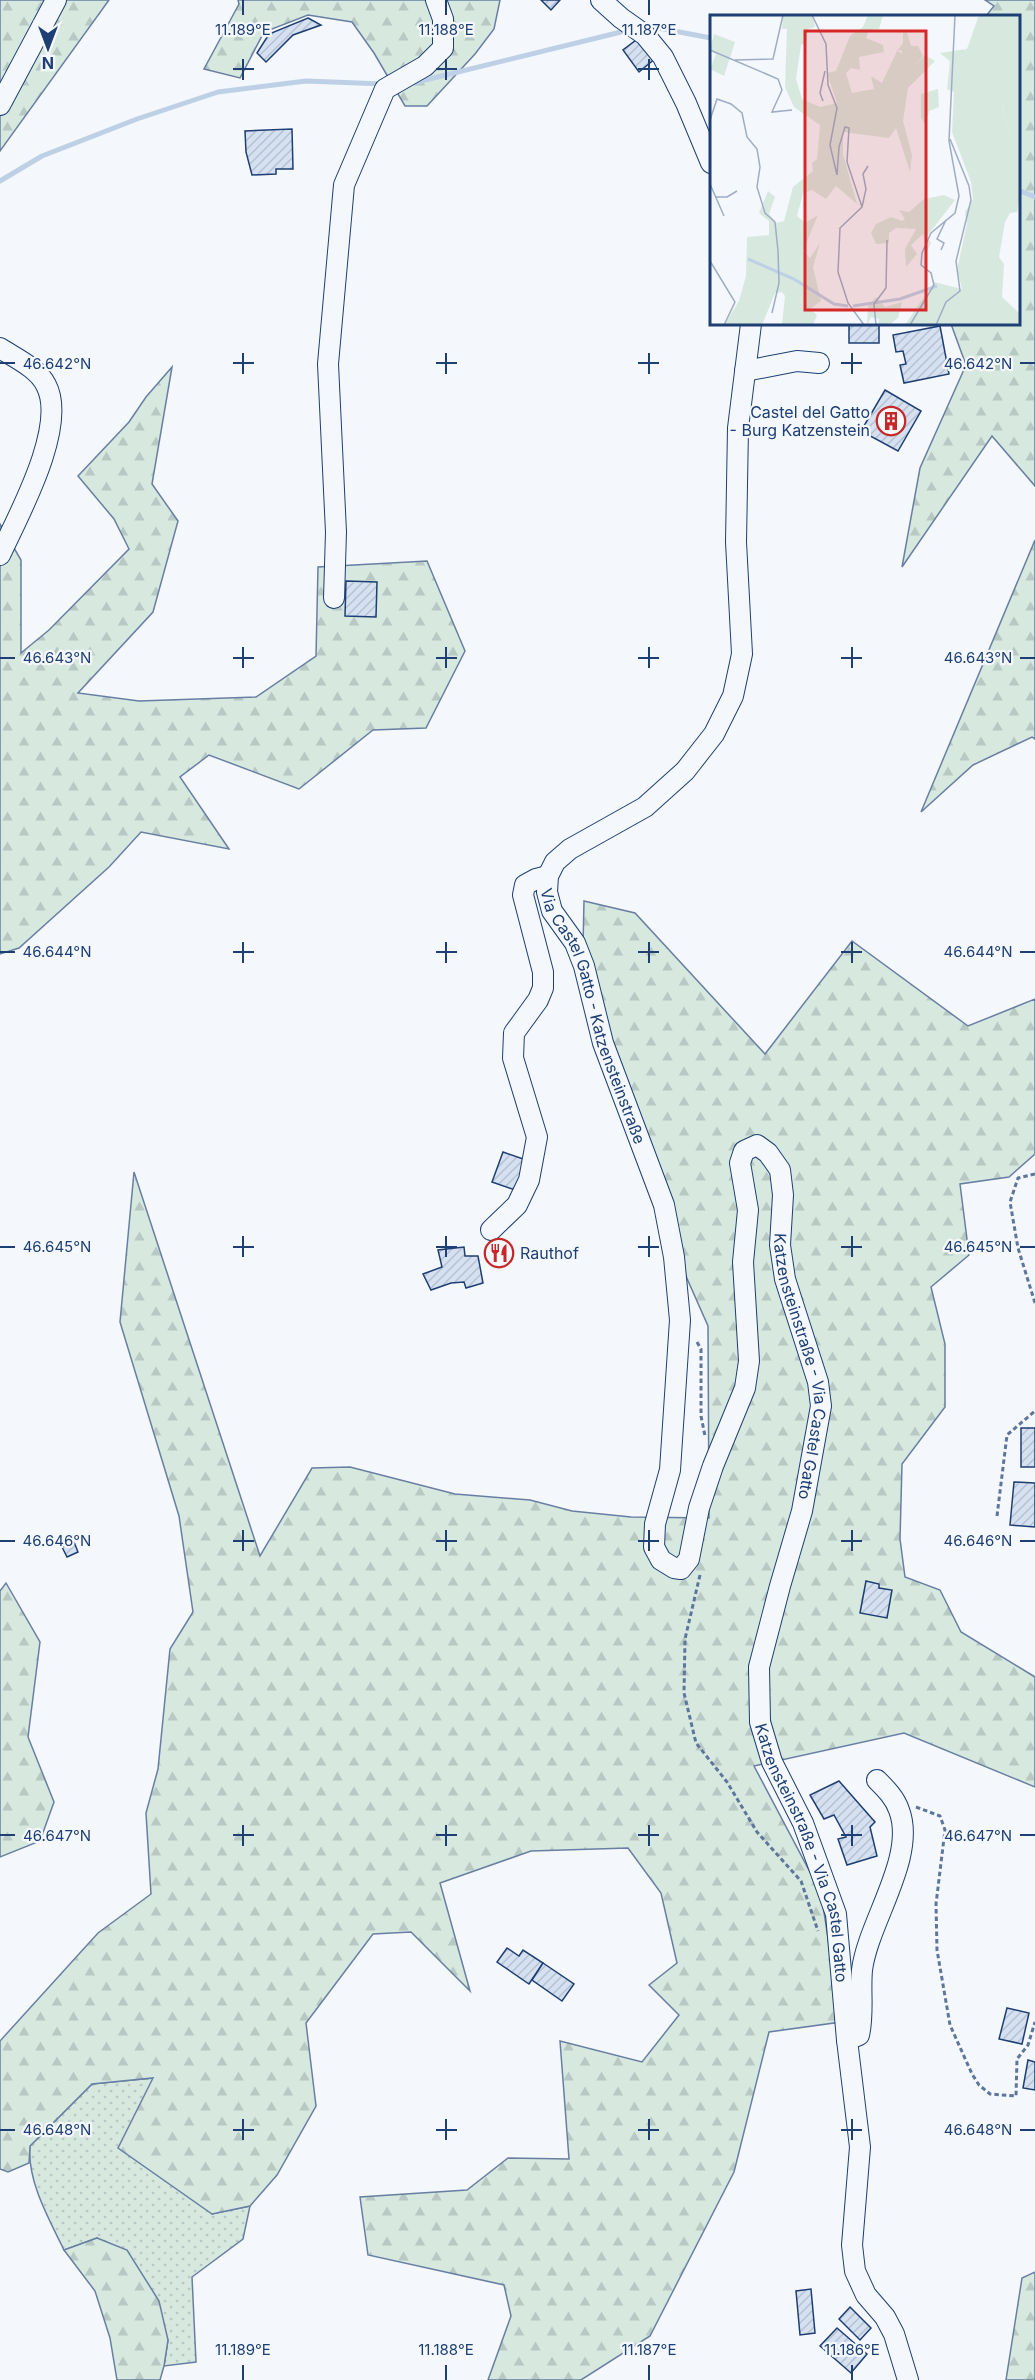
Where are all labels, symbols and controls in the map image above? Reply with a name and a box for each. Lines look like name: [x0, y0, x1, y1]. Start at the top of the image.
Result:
inset map: [710, 15, 1020, 326]
north arrow: [18, 18, 78, 78]
text: 11.189°E: [215, 20, 271, 39]
text: 11.188°E: [418, 20, 474, 39]
text: 11.187°E: [622, 20, 676, 39]
text: N: [42, 53, 54, 73]
text: 46.642°N: [23, 354, 91, 373]
text: 46.642°N: [944, 354, 1012, 373]
place label: Castel del Gatto - Burg Katzenstein: [730, 402, 870, 440]
building icon: Castel del Gatto - Burg Katzenstein: [875, 405, 907, 437]
text: 46.643°N: [23, 648, 91, 667]
text: 46.643°N: [944, 648, 1012, 667]
street label: Via Castel Gatto - Katzensteinstraße: [536, 886, 650, 1147]
text: 46.644°N: [23, 942, 91, 961]
text: 46.644°N: [944, 942, 1012, 961]
street label: Katzensteinstraße - Via Castel Gatto: [770, 1233, 831, 1501]
text: 46.645°N: [23, 1237, 91, 1256]
restaurant icon: Rauthof: [483, 1237, 515, 1269]
text: 46.645°N: [944, 1237, 1012, 1256]
place label: Rauthof: [520, 1243, 579, 1263]
text: 46.646°N: [23, 1531, 91, 1550]
text: 46.646°N: [944, 1531, 1012, 1550]
street label: Katzensteinstraße - Via Castel Gatto: [751, 1721, 852, 1983]
text: 46.647°N: [23, 1826, 91, 1845]
text: 46.647°N: [944, 1826, 1012, 1845]
text: 46.648°N: [23, 2120, 91, 2139]
text: 46.648°N: [944, 2120, 1012, 2139]
text: 11.189°E: [215, 2340, 271, 2359]
text: 11.188°E: [418, 2340, 474, 2359]
text: 11.187°E: [622, 2340, 676, 2359]
text: 11.186°E: [824, 2340, 880, 2359]

